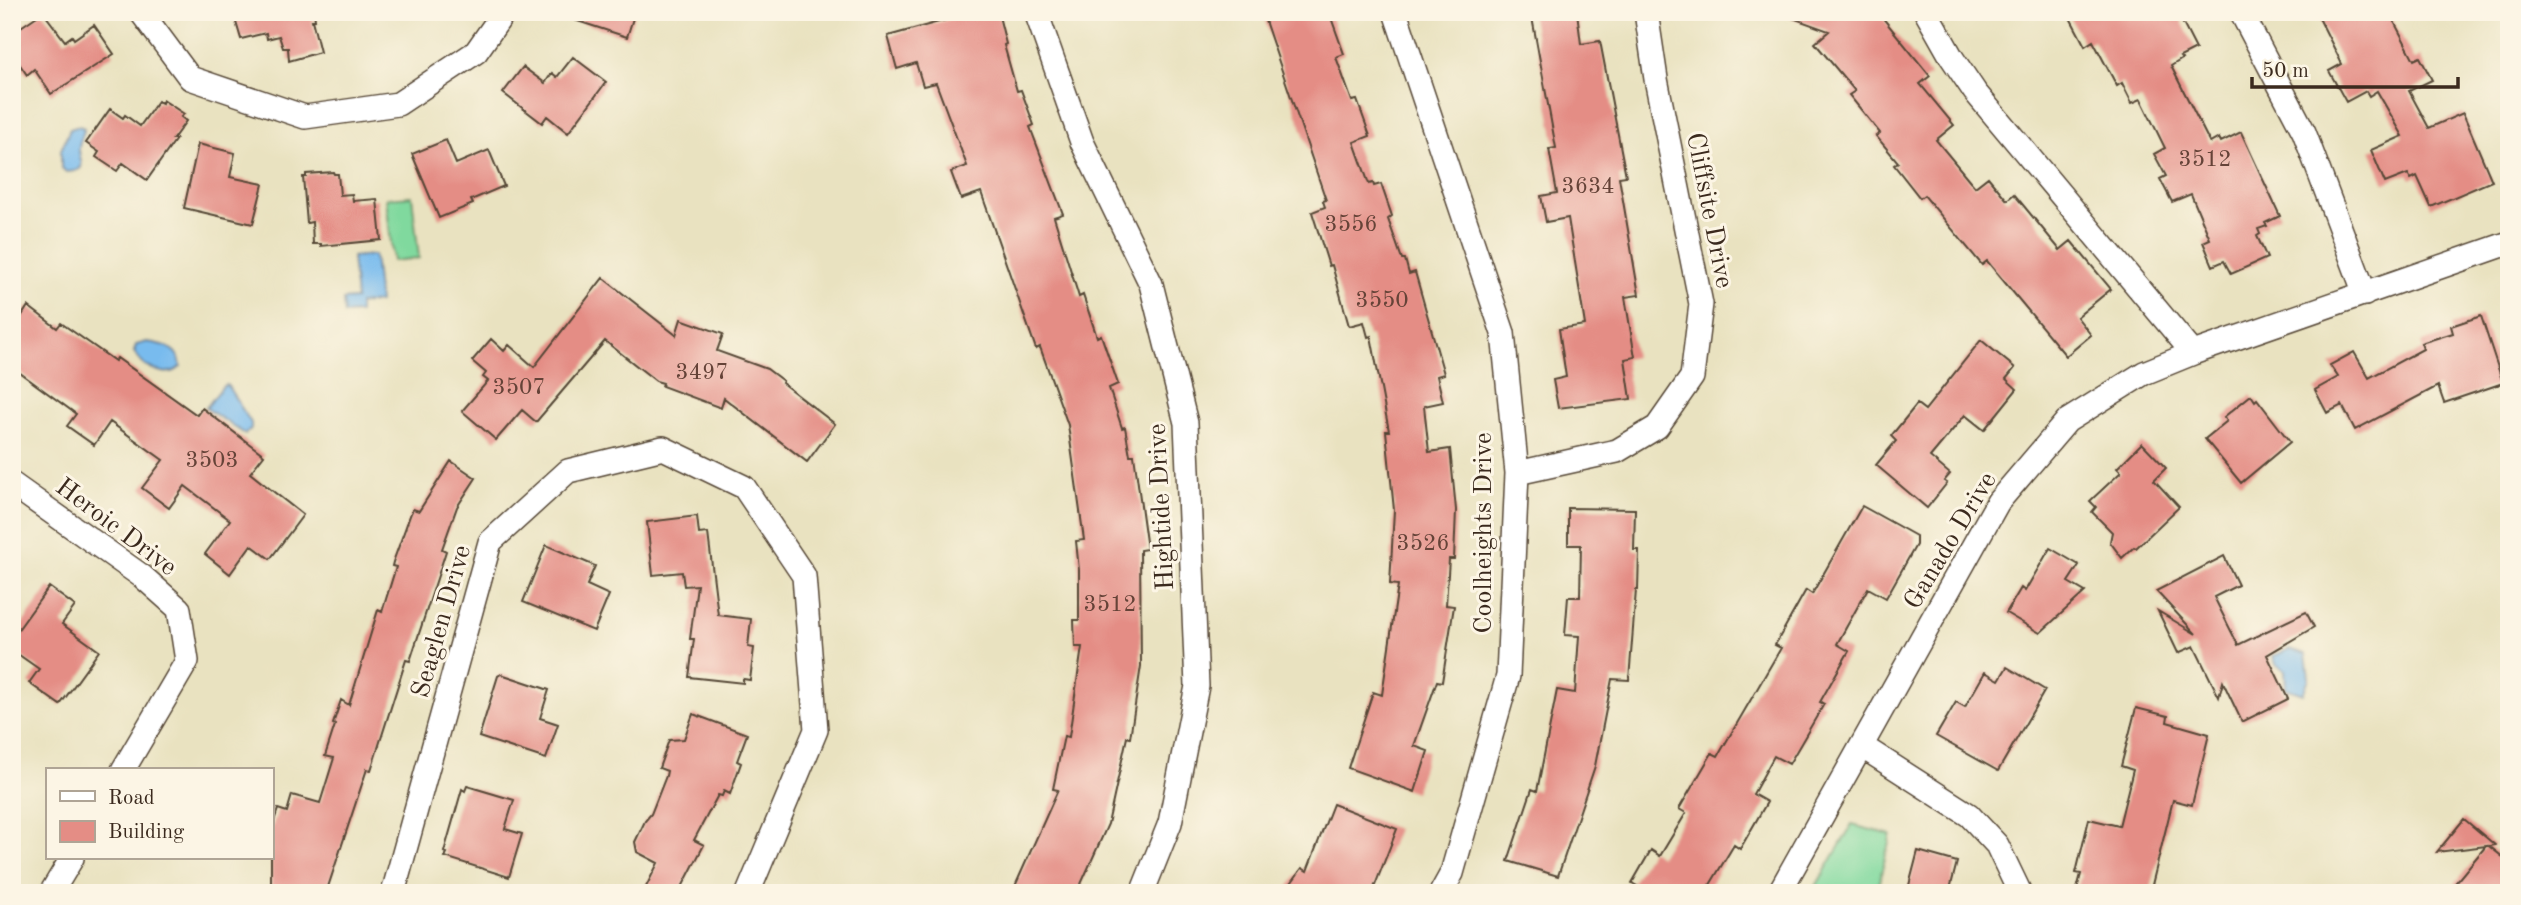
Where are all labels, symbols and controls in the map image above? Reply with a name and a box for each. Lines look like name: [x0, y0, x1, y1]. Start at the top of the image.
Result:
scale bar: [2252, 46, 2458, 90]
text: 50 m: [2262, 61, 2309, 82]
street label: Cliffsite Drive: [1681, 130, 1737, 290]
house number: 3512: [2178, 148, 2232, 171]
house number: 3634: [1561, 175, 1615, 198]
house number: 3556: [1324, 213, 1378, 236]
house number: 3550: [1355, 289, 1409, 312]
house number: 3497: [675, 361, 729, 384]
house number: 3507: [492, 376, 546, 399]
street label: Hightide Drive: [1145, 423, 1179, 591]
street label: Coolheights Drive: [1471, 432, 1497, 634]
house number: 3503: [185, 449, 239, 472]
street label: Ganado Drive: [1900, 468, 2002, 614]
street label: Heroic Drive: [50, 474, 181, 581]
house number: 3526: [1396, 532, 1450, 555]
street label: Seaglen Drive: [408, 542, 476, 701]
house number: 3512: [1083, 593, 1137, 616]
legend: [46, 768, 273, 860]
text: Road: [108, 788, 155, 809]
text: Building: [108, 822, 185, 843]

